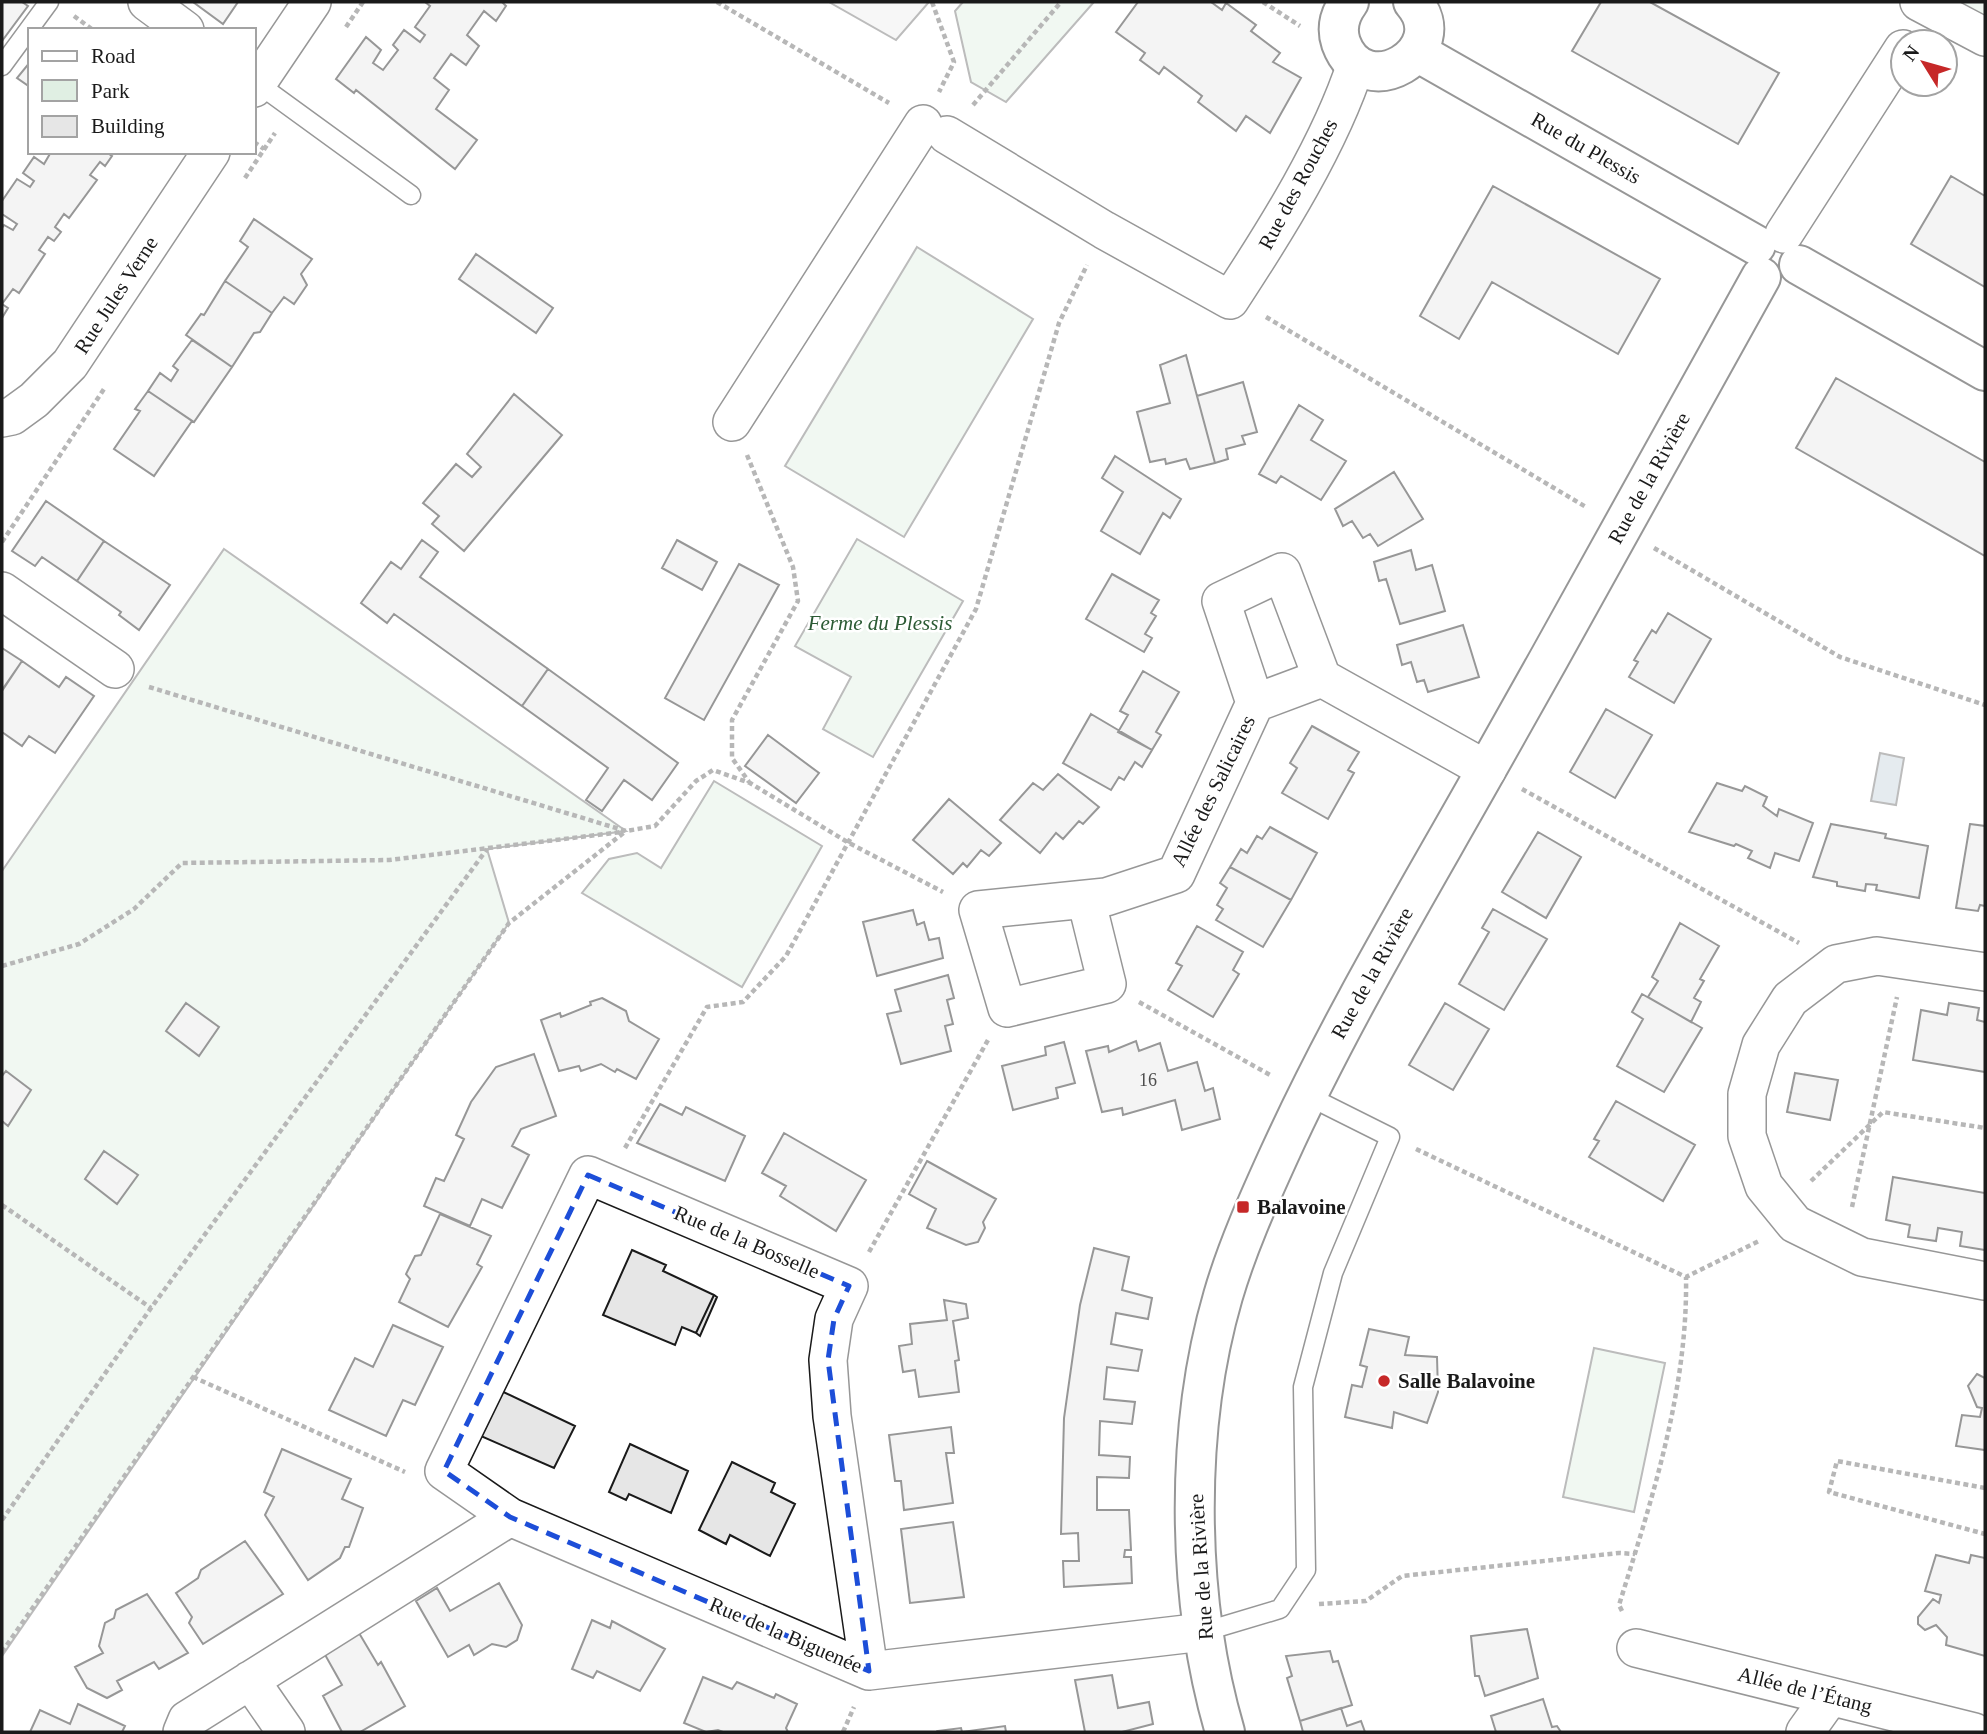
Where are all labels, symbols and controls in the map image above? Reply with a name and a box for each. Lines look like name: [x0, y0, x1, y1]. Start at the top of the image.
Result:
legend: [28, 28, 256, 154]
north arrow: [1889, 28, 1959, 98]
text: N: [1898, 41, 1924, 65]
text: Road: [91, 44, 136, 68]
text: Park: [91, 79, 130, 103]
street label: Rue du Plessis: [1527, 107, 1645, 189]
text: Building: [91, 114, 165, 138]
street label: Rue des Rouches: [1253, 115, 1343, 253]
street label: Rue Jules Verne: [69, 232, 163, 358]
street label: Rue de la Rivière: [1603, 408, 1695, 548]
park label: Ferme du Plessis: [807, 611, 952, 635]
street label: Allée des Salicaires: [1166, 711, 1260, 871]
street label: Rue de la Rivière: [1326, 903, 1418, 1043]
house number: 16: [1139, 1070, 1157, 1090]
place label: Balavoine: [1257, 1195, 1346, 1219]
marker: Balavoine: [1235, 1199, 1251, 1215]
street label: Rue de la Bosselle: [671, 1201, 823, 1283]
place label: Salle Balavoine: [1398, 1369, 1535, 1393]
marker: Salle Balavoine: [1376, 1373, 1392, 1389]
street label: Rue de la Rivière: [1184, 1493, 1218, 1641]
street label: Rue de la Biguenée: [706, 1592, 866, 1678]
street label: Allée de l’Étang: [1735, 1662, 1875, 1718]

